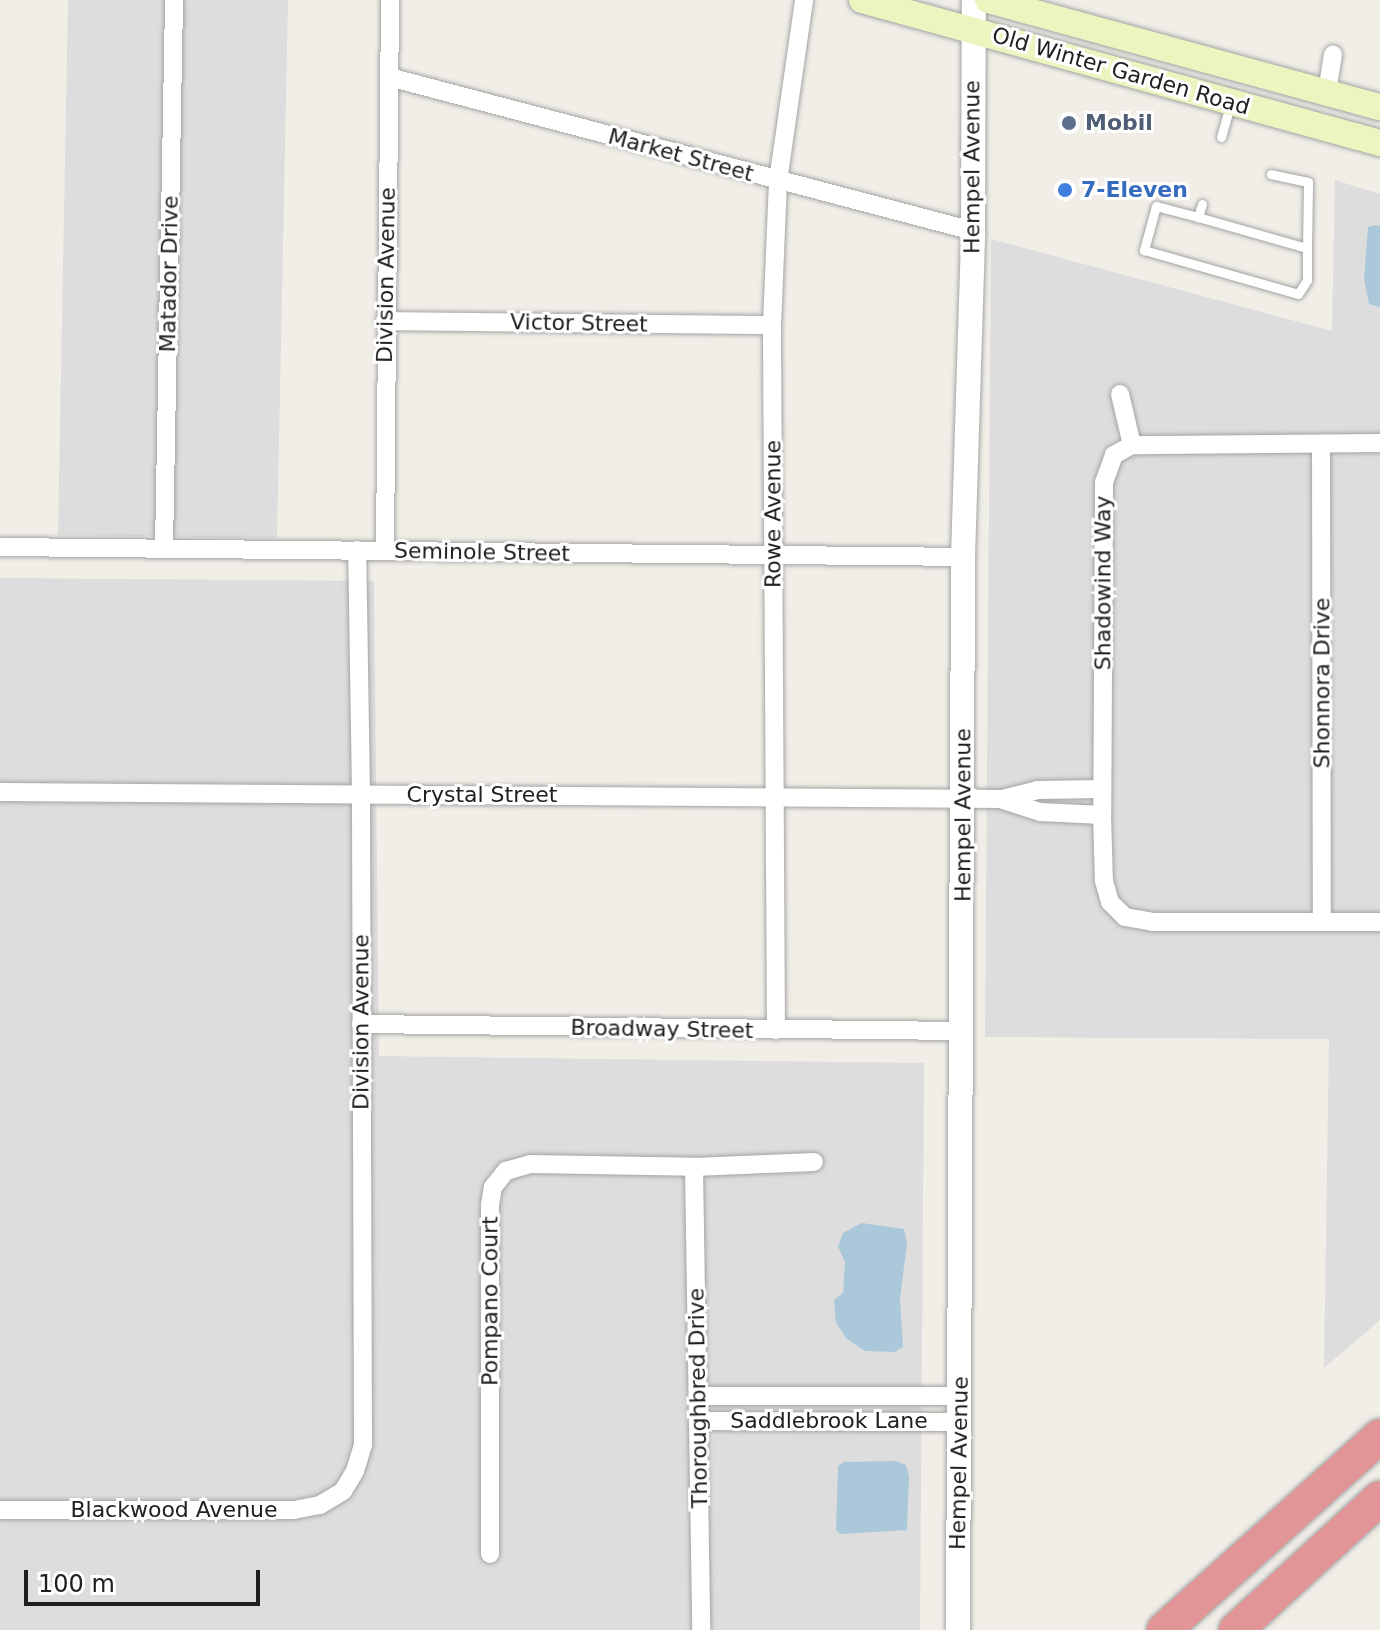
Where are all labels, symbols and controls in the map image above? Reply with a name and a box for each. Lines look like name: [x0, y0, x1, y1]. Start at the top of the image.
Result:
street label: Old Winter Garden Road: [989, 22, 1253, 120]
street label: Hempel Avenue: [959, 80, 985, 254]
place label: Mobil: [1085, 110, 1153, 136]
marker: Mobil: [1060, 114, 1078, 132]
street label: Market Street: [605, 123, 757, 187]
place label: 7-Eleven: [1081, 177, 1188, 203]
marker: 7-Eleven: [1056, 181, 1074, 199]
street label: Division Avenue: [371, 187, 401, 363]
street label: Matador Drive: [154, 195, 184, 353]
street label: Victor Street: [510, 309, 648, 337]
street label: Rowe Avenue: [760, 440, 786, 588]
street label: Shadowind Way: [1090, 496, 1116, 670]
street label: Seminole Street: [394, 537, 570, 567]
street label: Shonnora Drive: [1309, 598, 1335, 768]
street label: Hempel Avenue: [950, 728, 976, 902]
street label: Crystal Street: [407, 782, 557, 808]
street label: Division Avenue: [348, 934, 374, 1110]
street label: Broadway Street: [570, 1014, 754, 1044]
street label: Pompano Court: [477, 1216, 503, 1386]
street label: Thoroughbred Drive: [683, 1288, 713, 1508]
street label: Hempel Avenue: [944, 1376, 974, 1550]
street label: Saddlebrook Lane: [730, 1408, 928, 1434]
street label: Blackwood Avenue: [70, 1497, 278, 1523]
scale bar: [28, 1554, 264, 1604]
text: 100 m: [38, 1570, 115, 1598]

